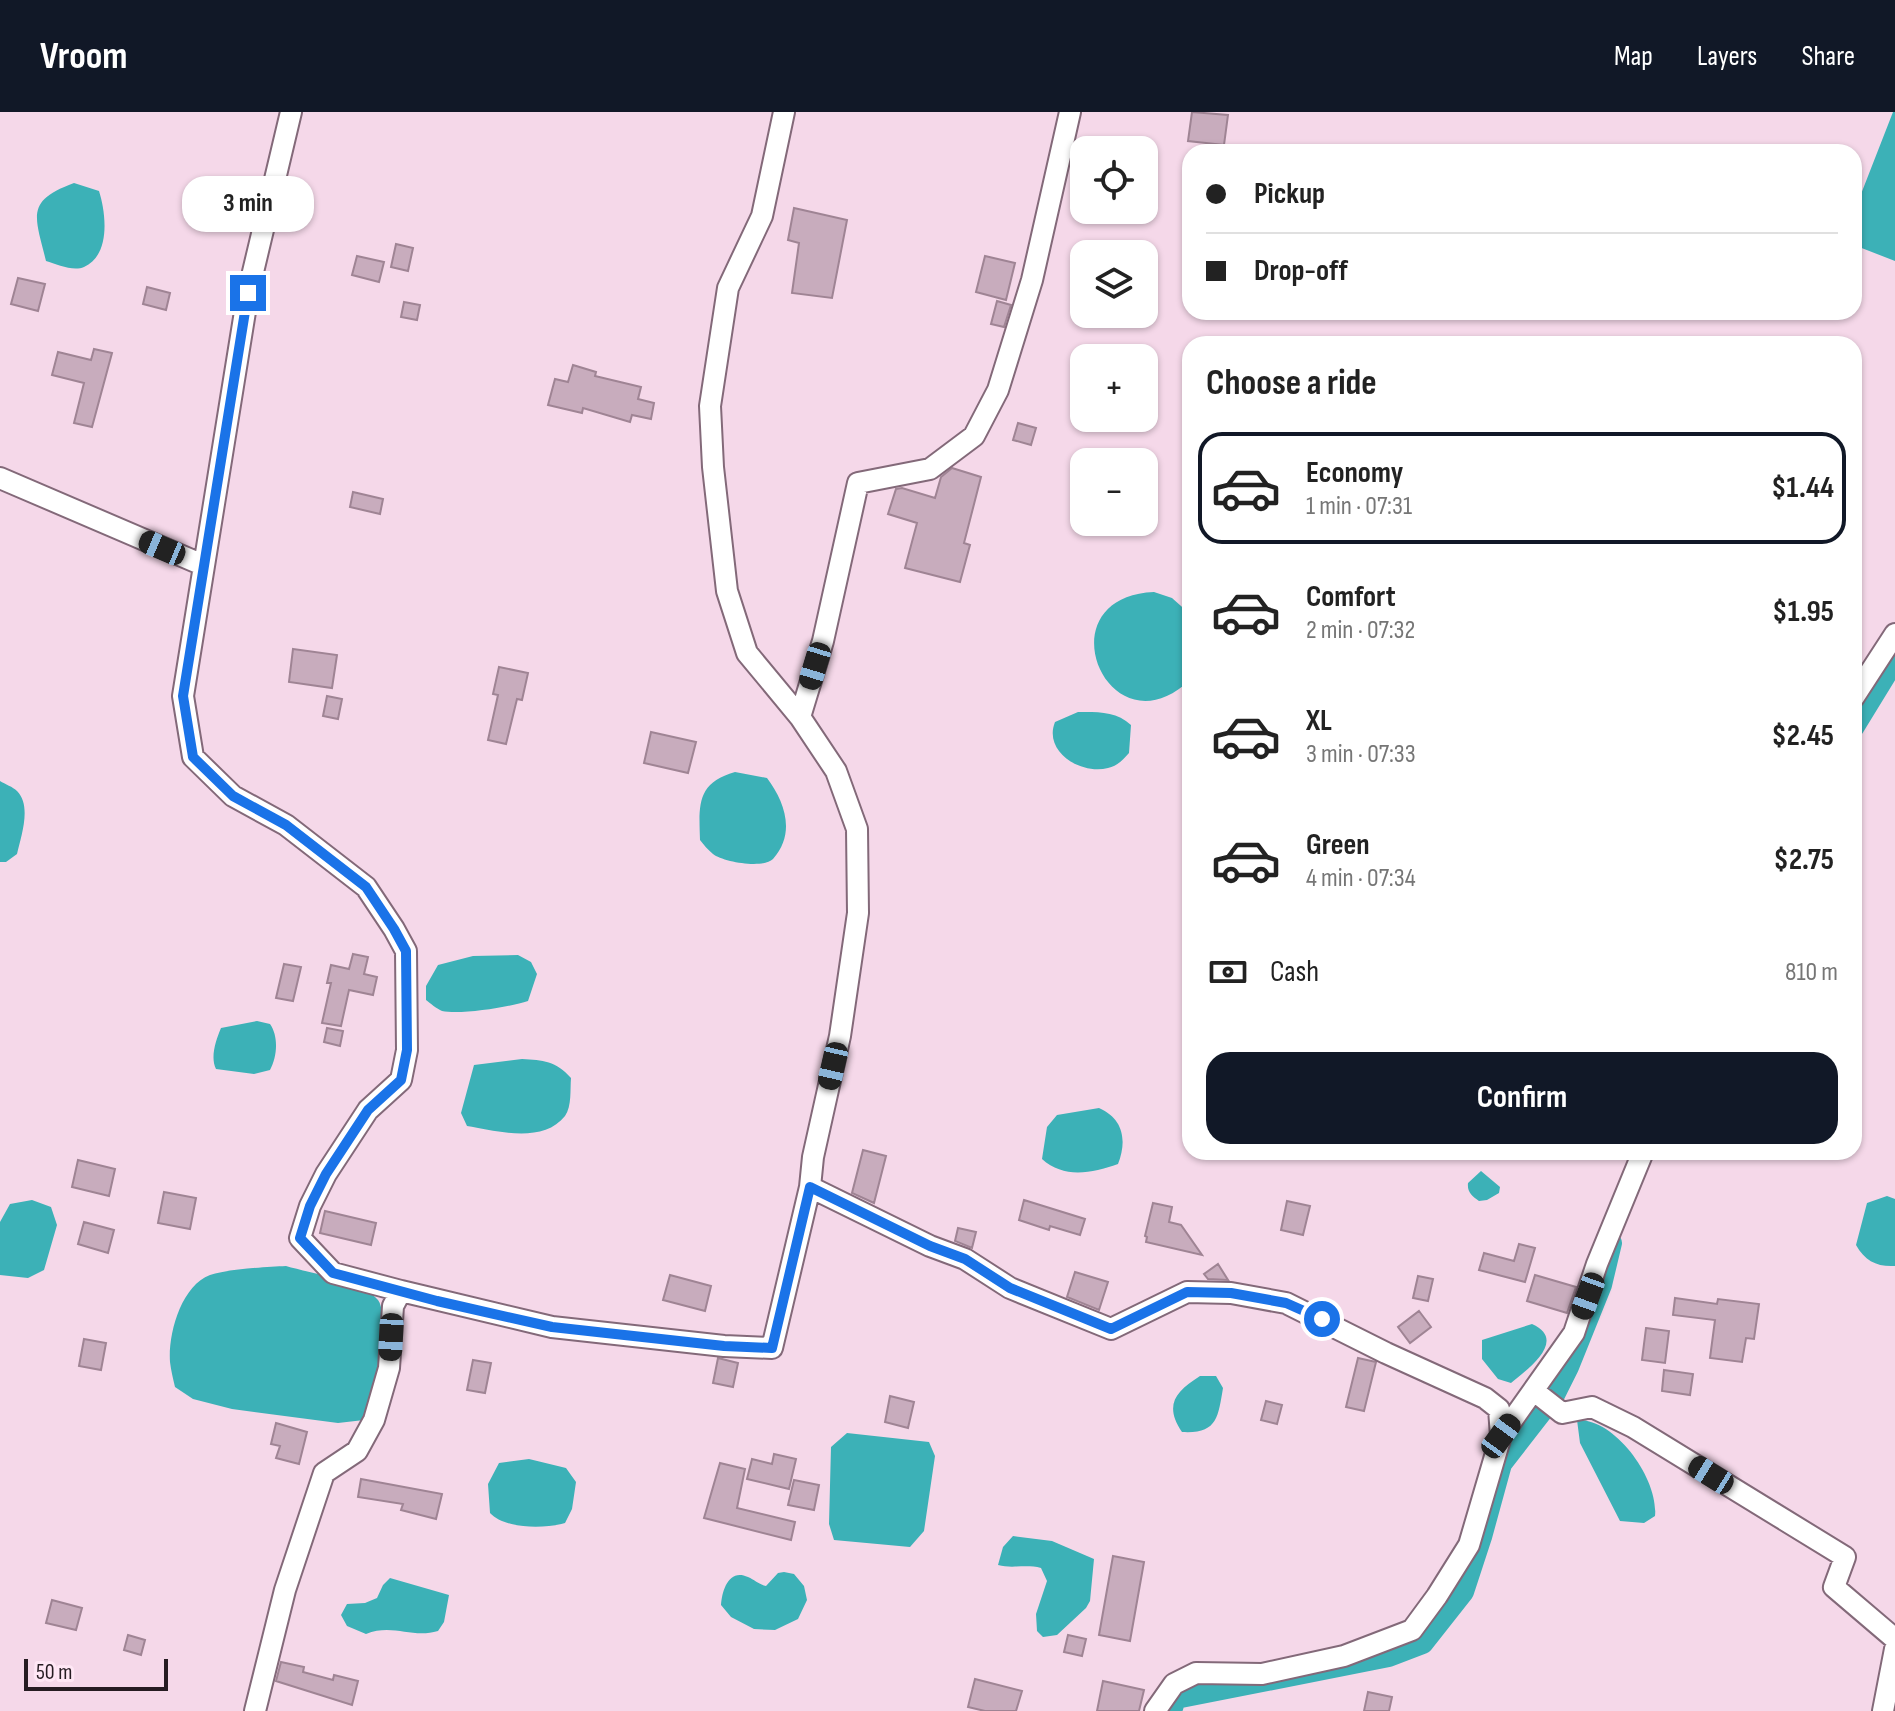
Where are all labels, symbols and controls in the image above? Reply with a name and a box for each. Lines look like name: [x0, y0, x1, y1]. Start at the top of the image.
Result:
text: Vroom: [40, 34, 127, 79]
text: Map: [1614, 40, 1653, 73]
text: Layers: [1697, 40, 1757, 73]
text: Share: [1801, 40, 1855, 73]
map controls: [1070, 136, 1158, 536]
button: locate: [1070, 136, 1158, 224]
text: Pickup: [1254, 176, 1325, 212]
callout: 3 min: [182, 177, 314, 233]
text: 3 min: [223, 188, 273, 219]
button: layers: [1070, 240, 1158, 328]
text: Drop-off: [1254, 253, 1348, 289]
route end: [230, 275, 266, 311]
button: +: [1070, 344, 1158, 432]
text: Choose a ride: [1206, 362, 1377, 405]
button: −: [1070, 448, 1158, 536]
icon: car: [1210, 452, 1282, 524]
text: Economy: [1306, 455, 1403, 491]
text: $1.44: [1771, 470, 1834, 506]
text: 1 min · 07:31: [1306, 491, 1412, 522]
car: [135, 528, 189, 568]
icon: car: [1210, 576, 1282, 648]
text: Comfort: [1306, 579, 1396, 615]
text: $1.95: [1772, 594, 1834, 630]
text: 2 min · 07:32: [1306, 615, 1415, 646]
car: [797, 640, 833, 692]
icon: car: [1210, 700, 1282, 772]
text: XL: [1306, 703, 1332, 739]
text: $2.45: [1771, 718, 1834, 754]
text: 3 min · 07:33: [1306, 739, 1416, 770]
icon: car: [1210, 824, 1282, 896]
text: Green: [1306, 827, 1370, 863]
text: $2.75: [1774, 842, 1834, 878]
text: 4 min · 07:34: [1306, 863, 1416, 894]
icon: cash: [1206, 950, 1250, 994]
text: Cash: [1270, 954, 1319, 990]
text: 810 m: [1785, 957, 1838, 988]
car: [816, 1040, 850, 1092]
button: Confirm: [1206, 1052, 1838, 1144]
car: [1569, 1269, 1607, 1323]
route start: [1304, 1301, 1340, 1337]
car: [378, 1312, 404, 1362]
car: [1477, 1410, 1525, 1462]
car: [1684, 1452, 1738, 1498]
scale bar: [24, 1655, 168, 1691]
text: 50 m: [36, 1659, 72, 1686]

